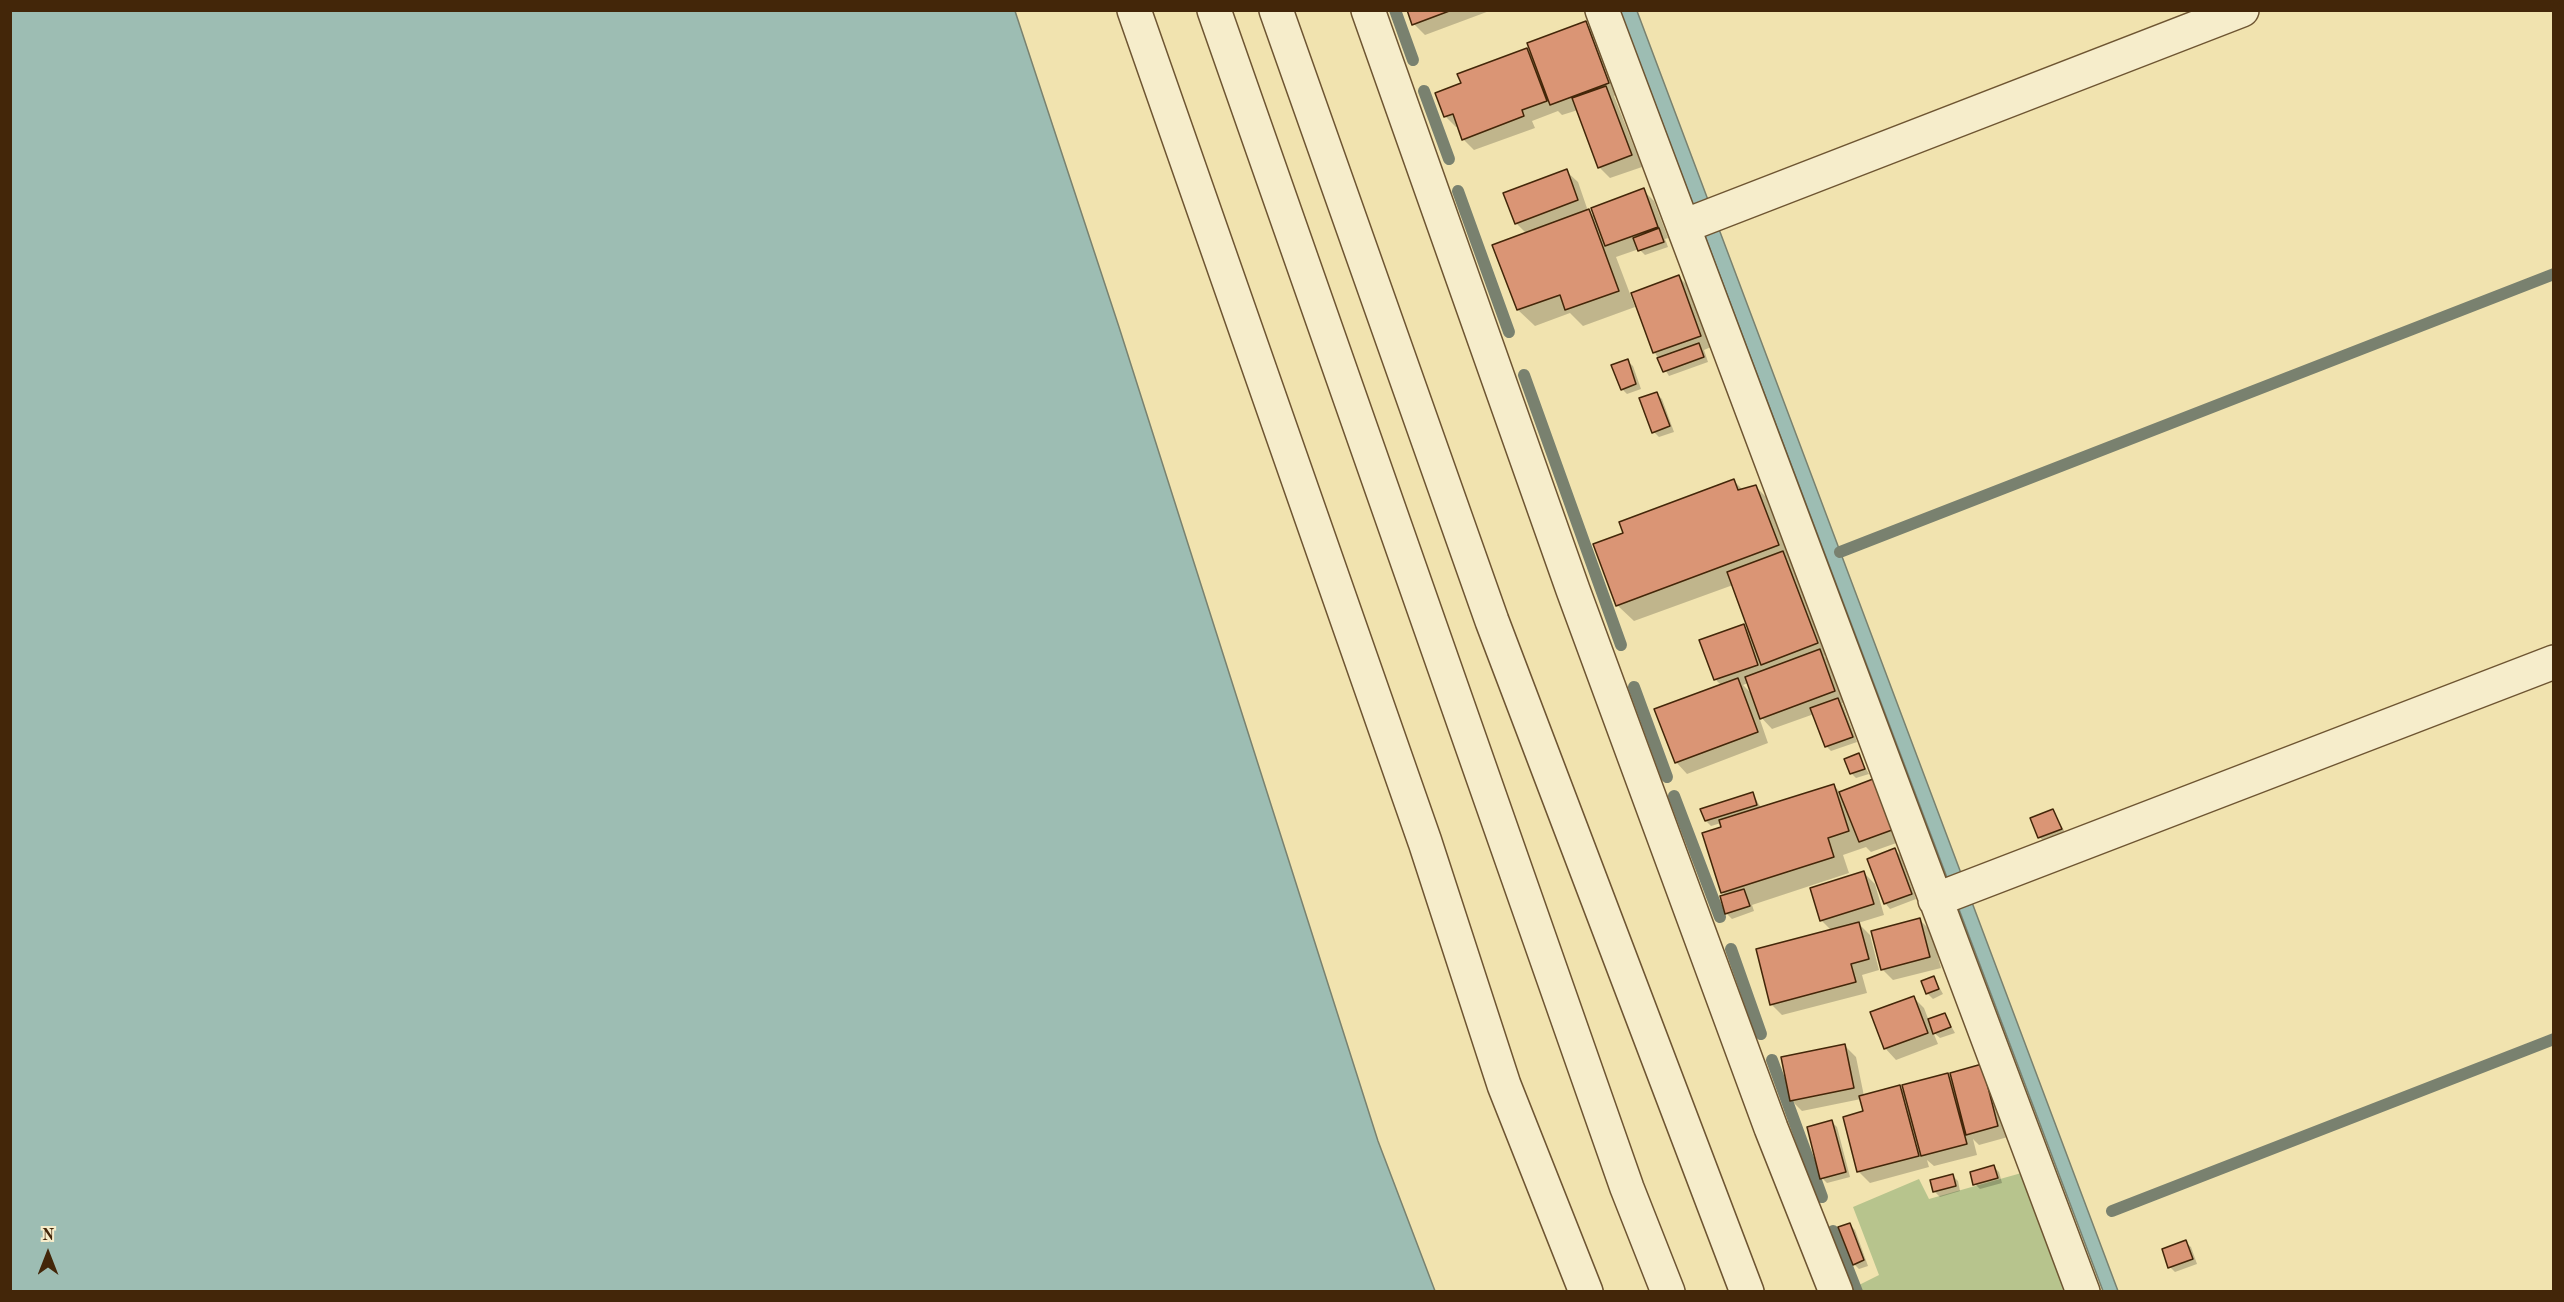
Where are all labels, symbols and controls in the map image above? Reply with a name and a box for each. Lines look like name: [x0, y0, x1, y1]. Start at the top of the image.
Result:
north arrow: [18, 1224, 78, 1284]
text: N: [42, 1228, 54, 1244]

